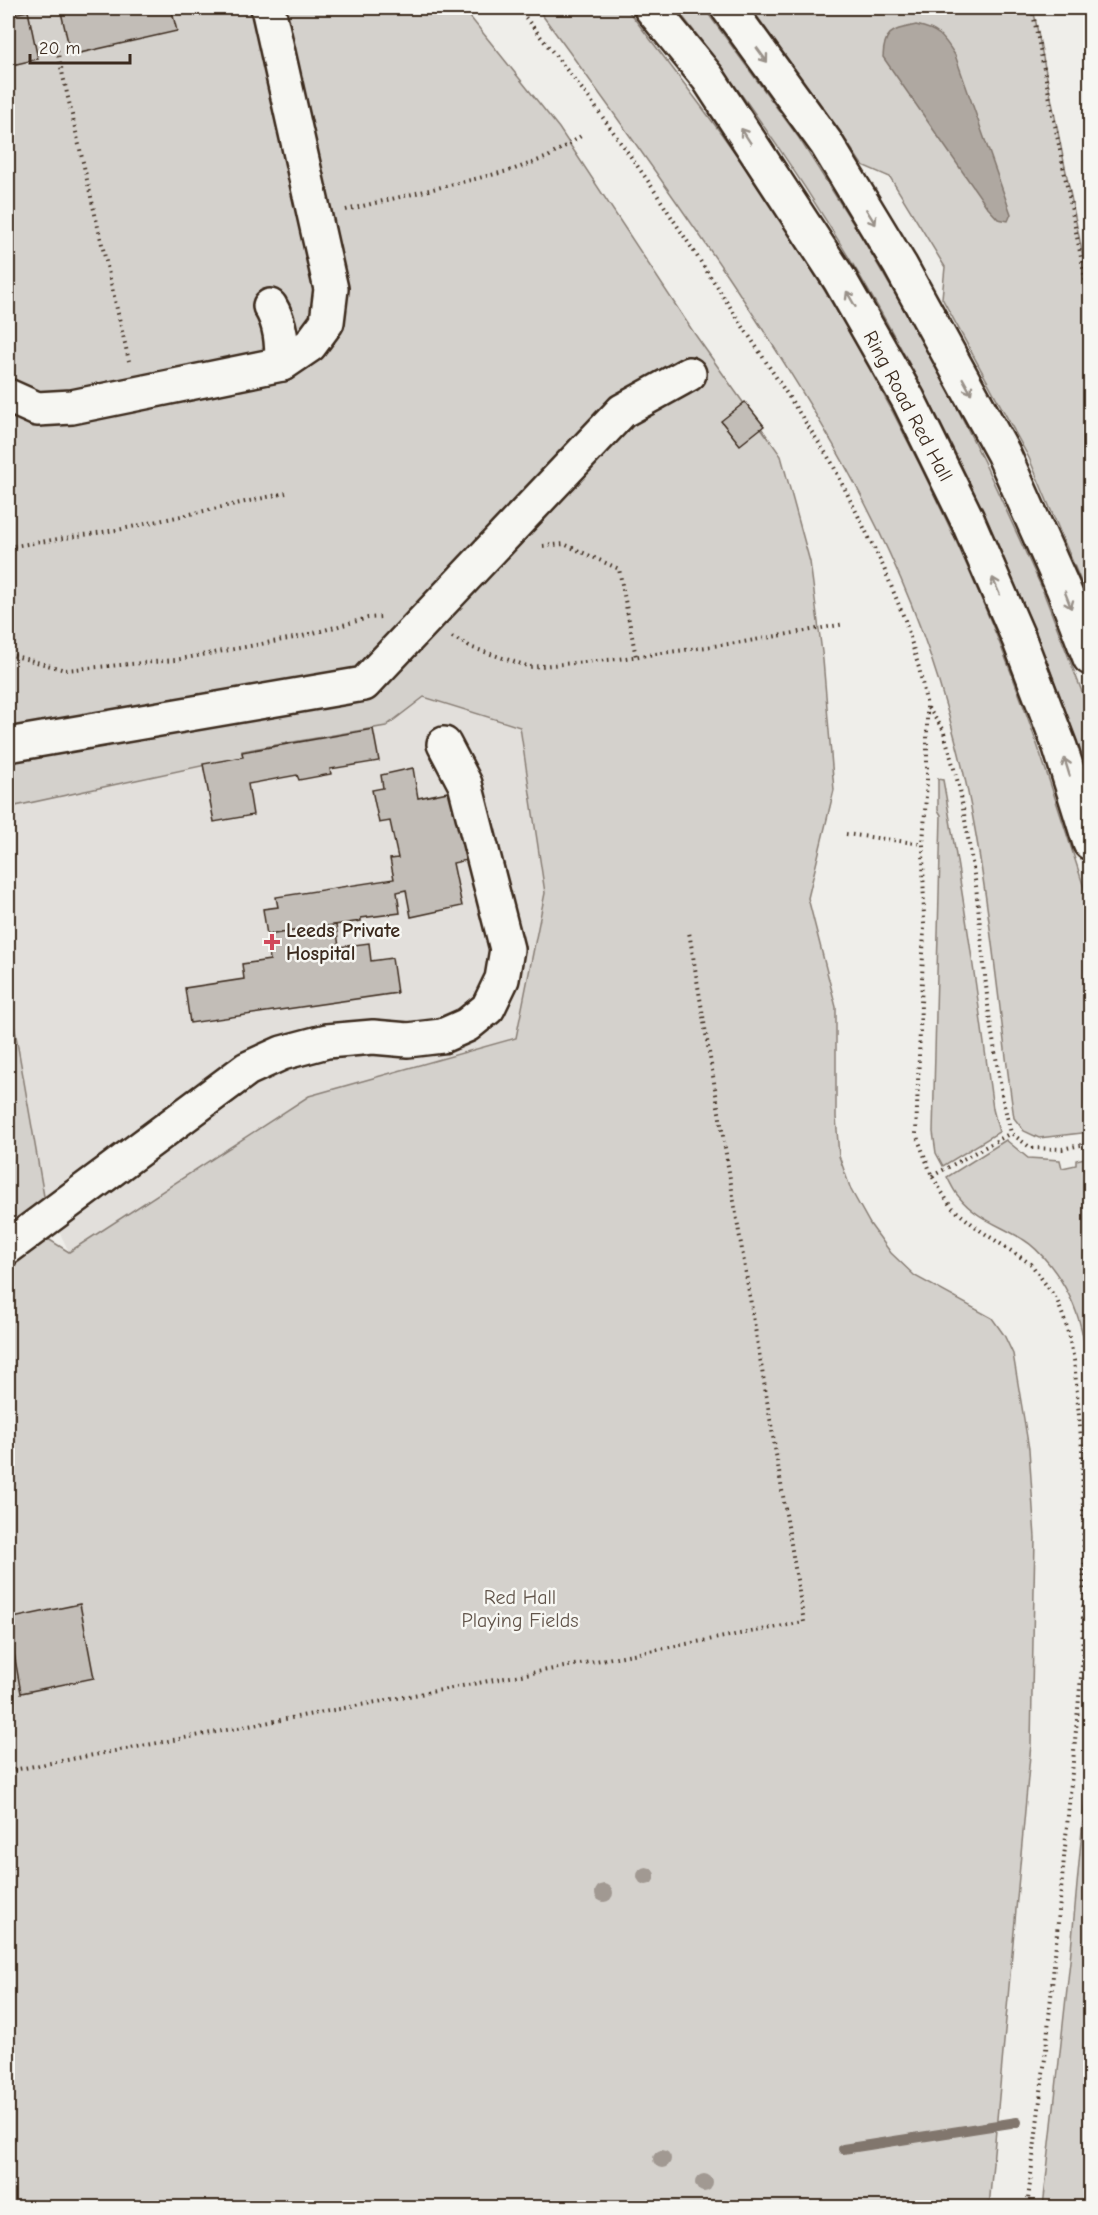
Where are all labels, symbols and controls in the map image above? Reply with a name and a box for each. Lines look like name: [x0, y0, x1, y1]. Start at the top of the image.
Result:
scale bar: [30, 27, 130, 65]
text: 20 m: [39, 38, 80, 59]
one-way arrow: [756, 46, 768, 62]
one-way arrow: [739, 127, 752, 144]
one-way arrow: [865, 208, 877, 225]
one-way arrow: [845, 291, 856, 309]
street label: Ring Road Red Hall: [859, 327, 957, 485]
one-way arrow: [962, 377, 973, 395]
one-way arrow: [990, 577, 1001, 595]
one-way arrow: [1063, 591, 1074, 609]
one-way arrow: [1060, 758, 1071, 777]
place label: Leeds Private Hospital: [286, 919, 400, 965]
marker: Leeds Private Hospital: [263, 933, 281, 951]
park label: Red Hall Playing Fields: [461, 1586, 579, 1632]

